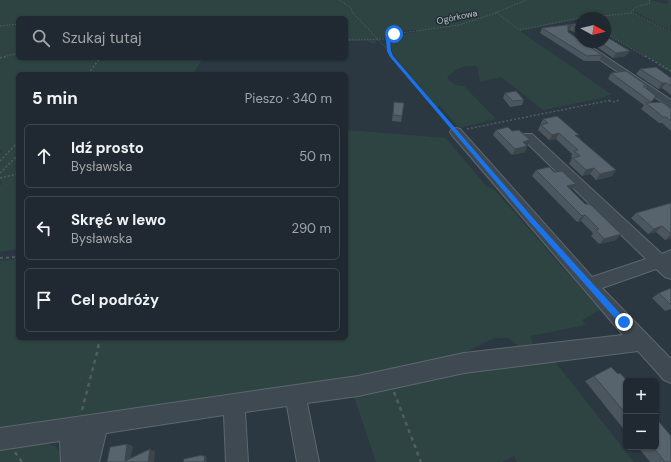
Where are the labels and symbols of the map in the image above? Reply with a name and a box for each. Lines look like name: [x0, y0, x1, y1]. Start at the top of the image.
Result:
street label: Ogórkowa: [435, 7, 479, 27]
north arrow: [575, 12, 611, 48]
route start: [385, 25, 403, 43]
route end: [615, 313, 633, 331]

